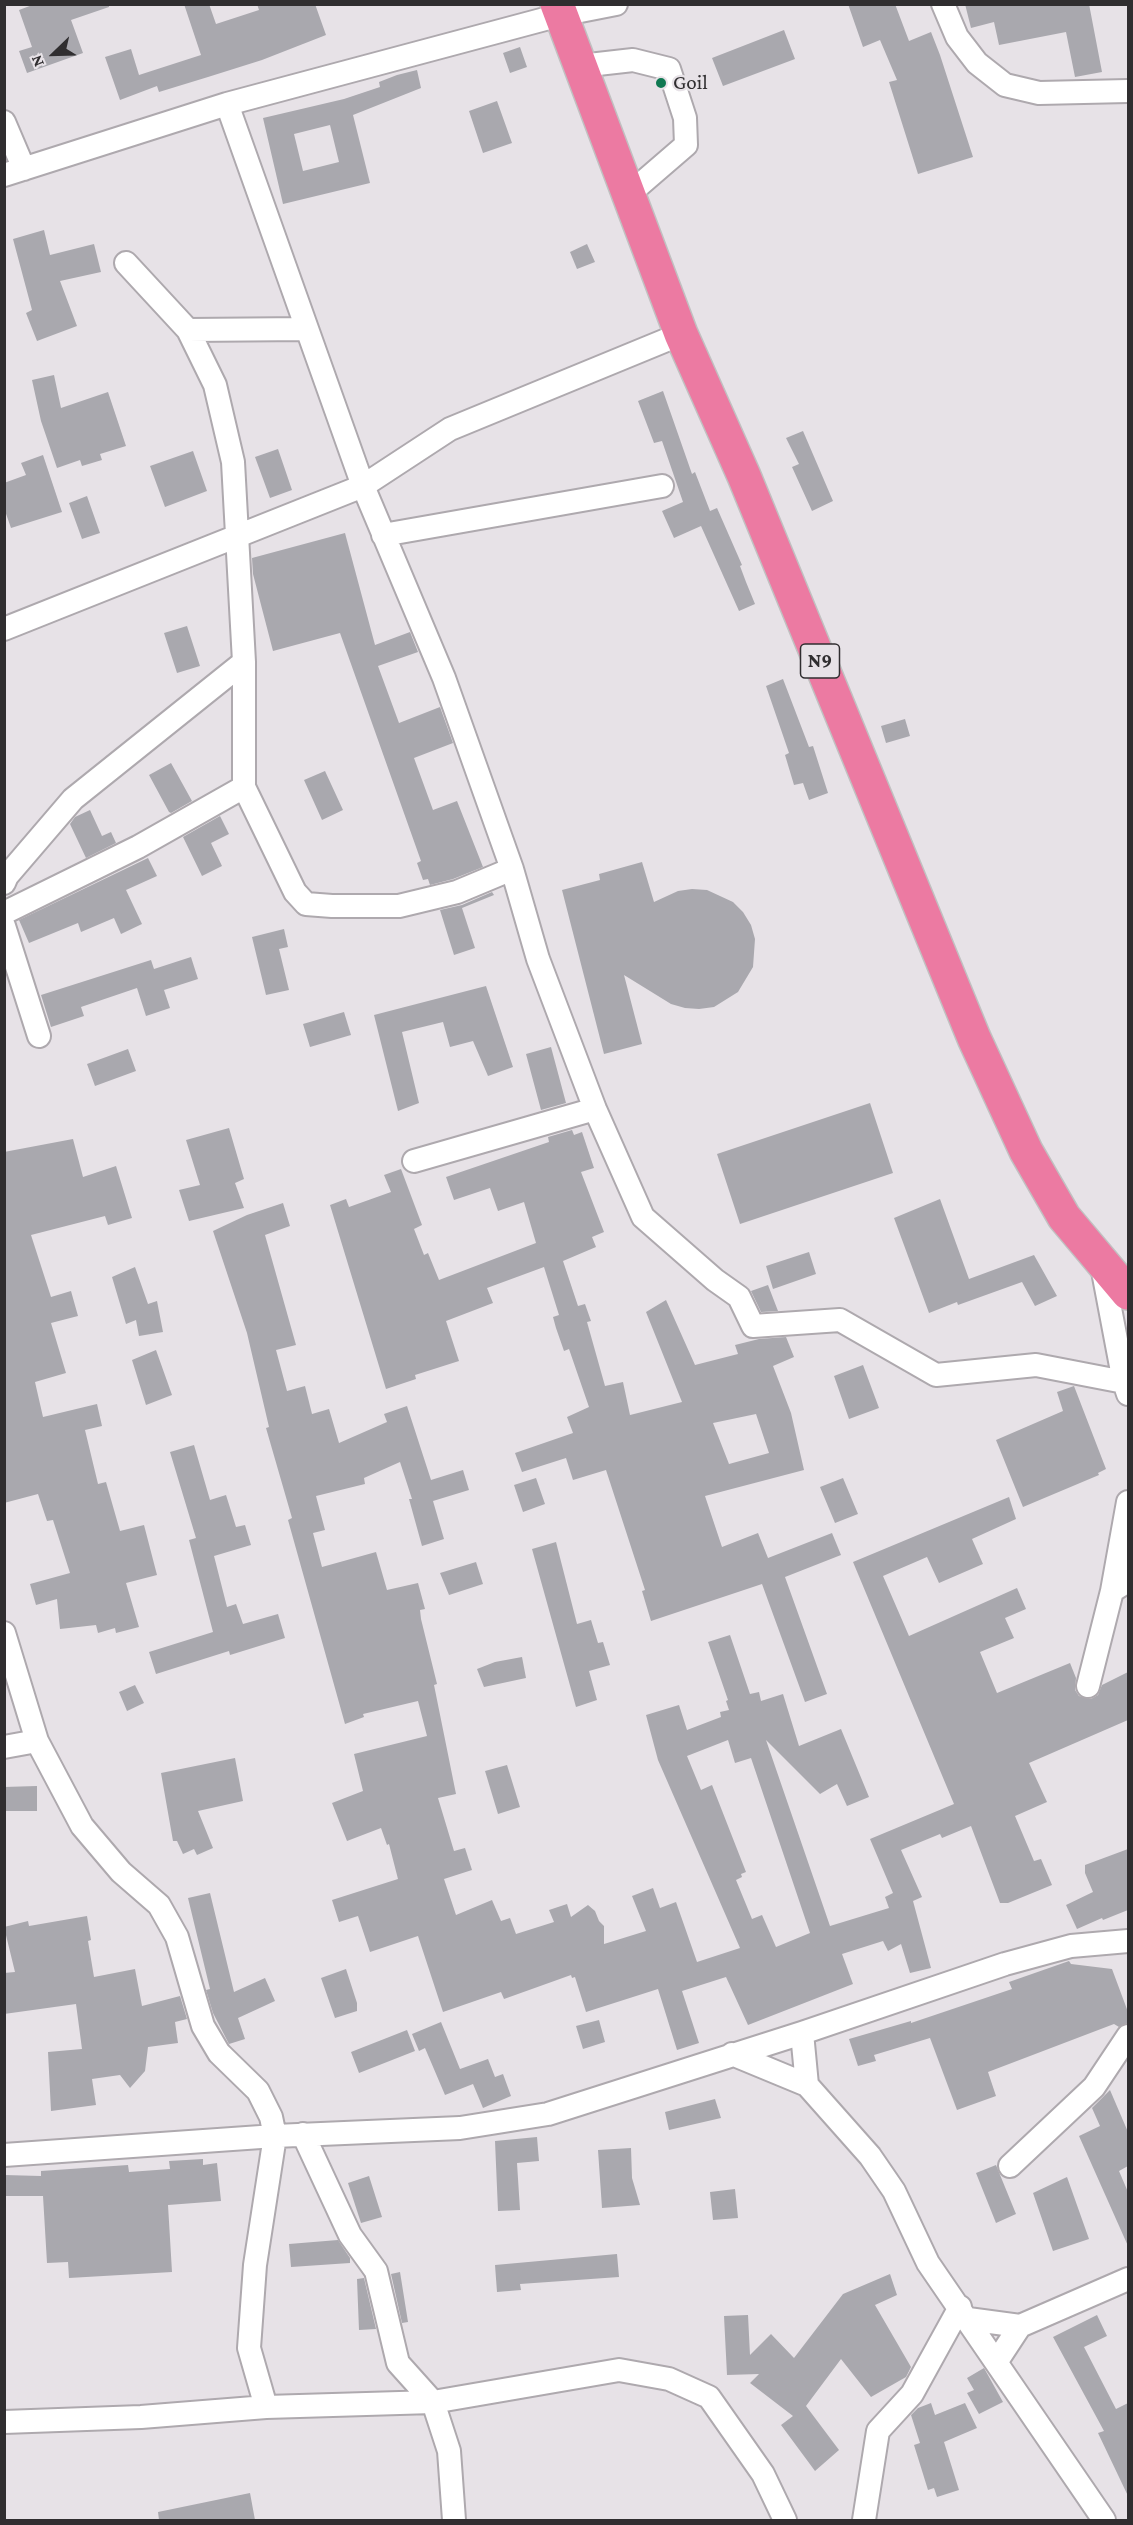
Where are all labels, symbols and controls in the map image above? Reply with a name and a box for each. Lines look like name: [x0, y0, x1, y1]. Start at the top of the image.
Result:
north arrow: [24, 24, 84, 84]
text: N: [27, 53, 47, 70]
place label: Goil: [673, 70, 708, 96]
marker: Goil: [654, 76, 668, 90]
road number: N9: [800, 644, 840, 678]

